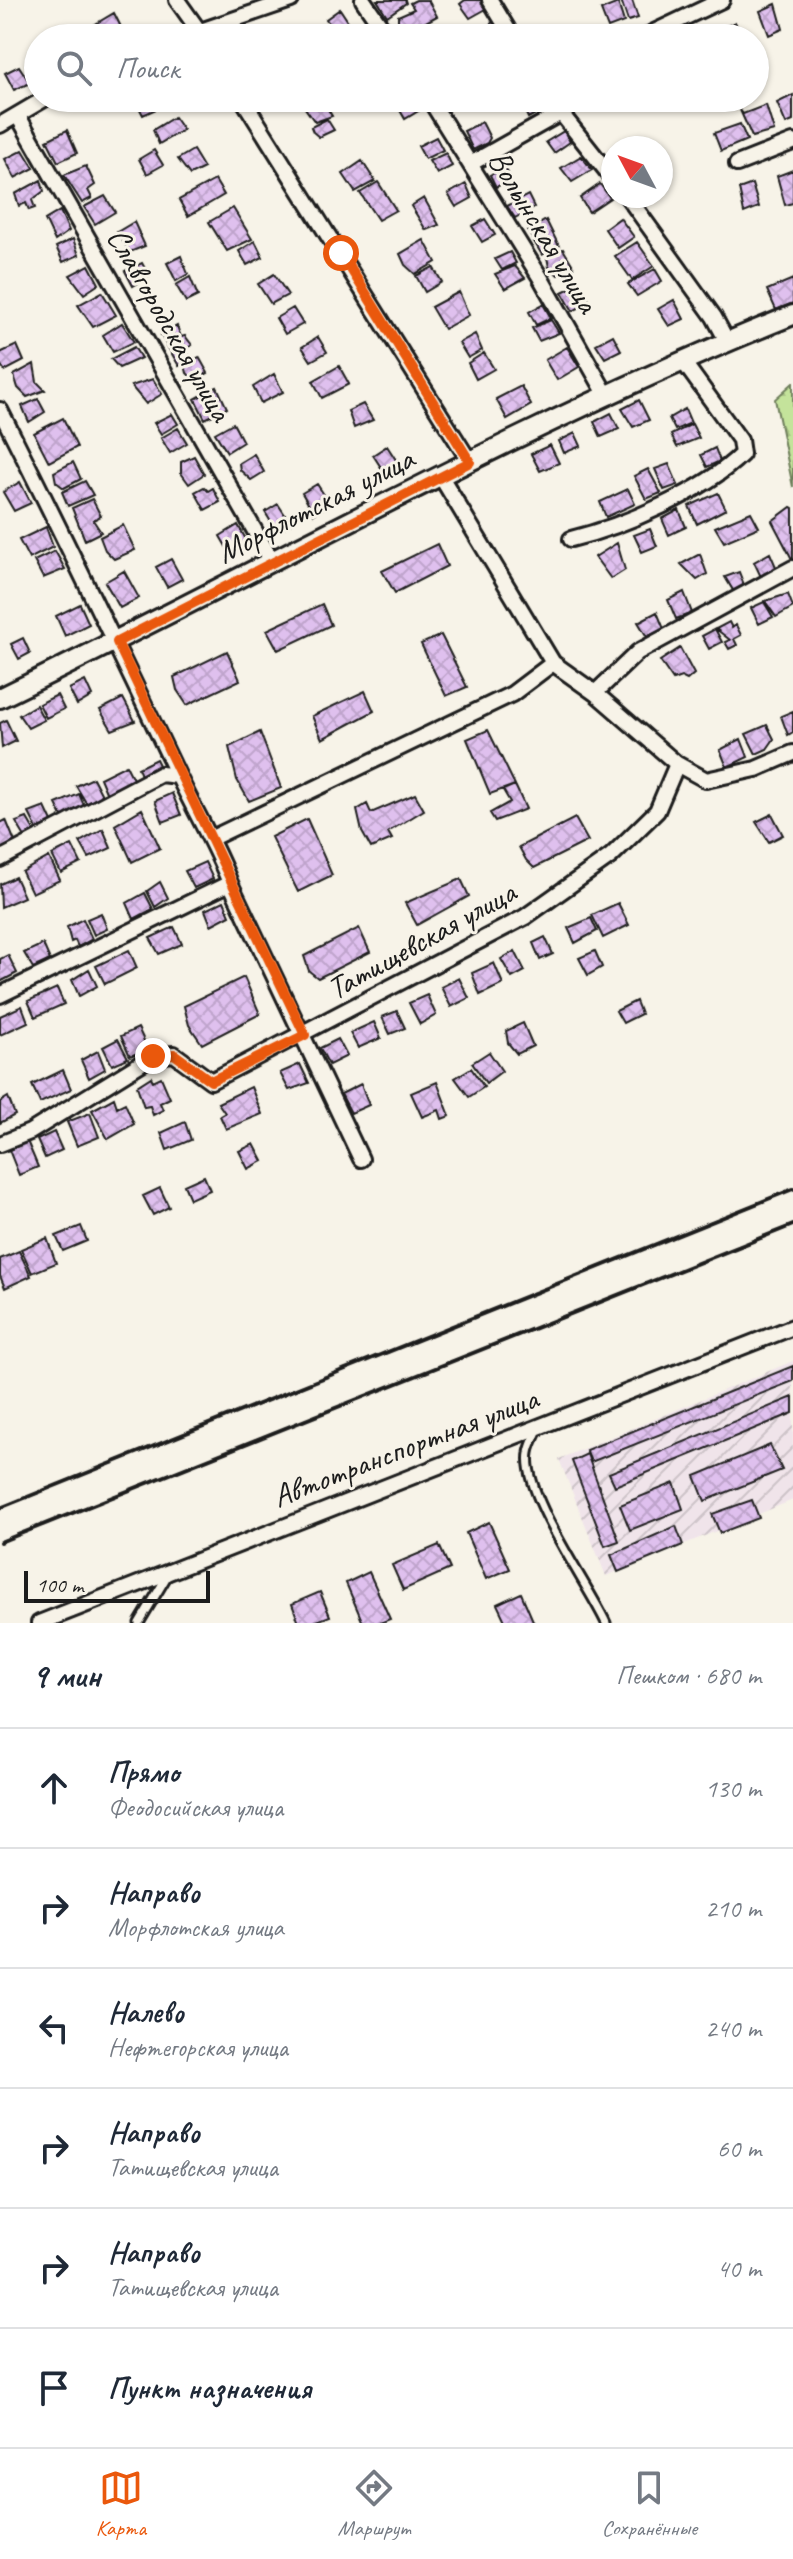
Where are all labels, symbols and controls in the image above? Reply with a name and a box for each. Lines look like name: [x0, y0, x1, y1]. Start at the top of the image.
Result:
search box: [24, 24, 769, 112]
icon: search: [52, 46, 96, 90]
text: Поиск: [116, 49, 179, 87]
north arrow: [601, 136, 673, 208]
street label: Волынская улица: [479, 142, 609, 322]
street label: Славгородская улица: [98, 220, 243, 430]
route start: [323, 235, 359, 271]
street label: Морфлотская улица: [210, 437, 423, 573]
street label: Татищевская улица: [320, 871, 525, 1009]
route end: [135, 1038, 171, 1074]
street label: Автотранспортная улица: [267, 1377, 546, 1517]
scale bar: [24, 1567, 210, 1603]
text: 100 m: [36, 1571, 83, 1599]
text: 9 мин: [32, 1654, 101, 1697]
text: Пешком · 680 m: [616, 1659, 761, 1692]
text: Прямо: [108, 1753, 179, 1791]
icon: ahead: [32, 1766, 76, 1810]
text: 130 m: [705, 1772, 761, 1805]
text: Феодосийская улица: [108, 1791, 283, 1824]
text: Направо: [108, 1873, 200, 1911]
icon: right: [32, 1886, 76, 1930]
text: 210 m: [705, 1892, 761, 1925]
text: Морфлотская улица: [108, 1911, 284, 1944]
text: Налево: [108, 1993, 184, 2031]
icon: left: [32, 2006, 76, 2050]
text: 240 m: [705, 2012, 761, 2045]
text: Нефтегорская улица: [108, 2031, 288, 2064]
text: Направо: [108, 2113, 200, 2151]
icon: right: [32, 2126, 76, 2170]
text: 60 m: [717, 2132, 761, 2165]
text: Татищевская улица: [108, 2151, 278, 2184]
text: Направо: [108, 2233, 200, 2271]
icon: right: [32, 2246, 76, 2290]
text: 40 m: [717, 2252, 761, 2285]
text: Татищевская улица: [108, 2271, 278, 2304]
icon: arrive: [32, 2366, 76, 2410]
text: Пункт назначения: [108, 2369, 311, 2407]
tab: Карта: [96, 2466, 146, 2542]
tab: Маршрут: [338, 2466, 410, 2542]
tab: Сохранённые: [602, 2466, 697, 2542]

